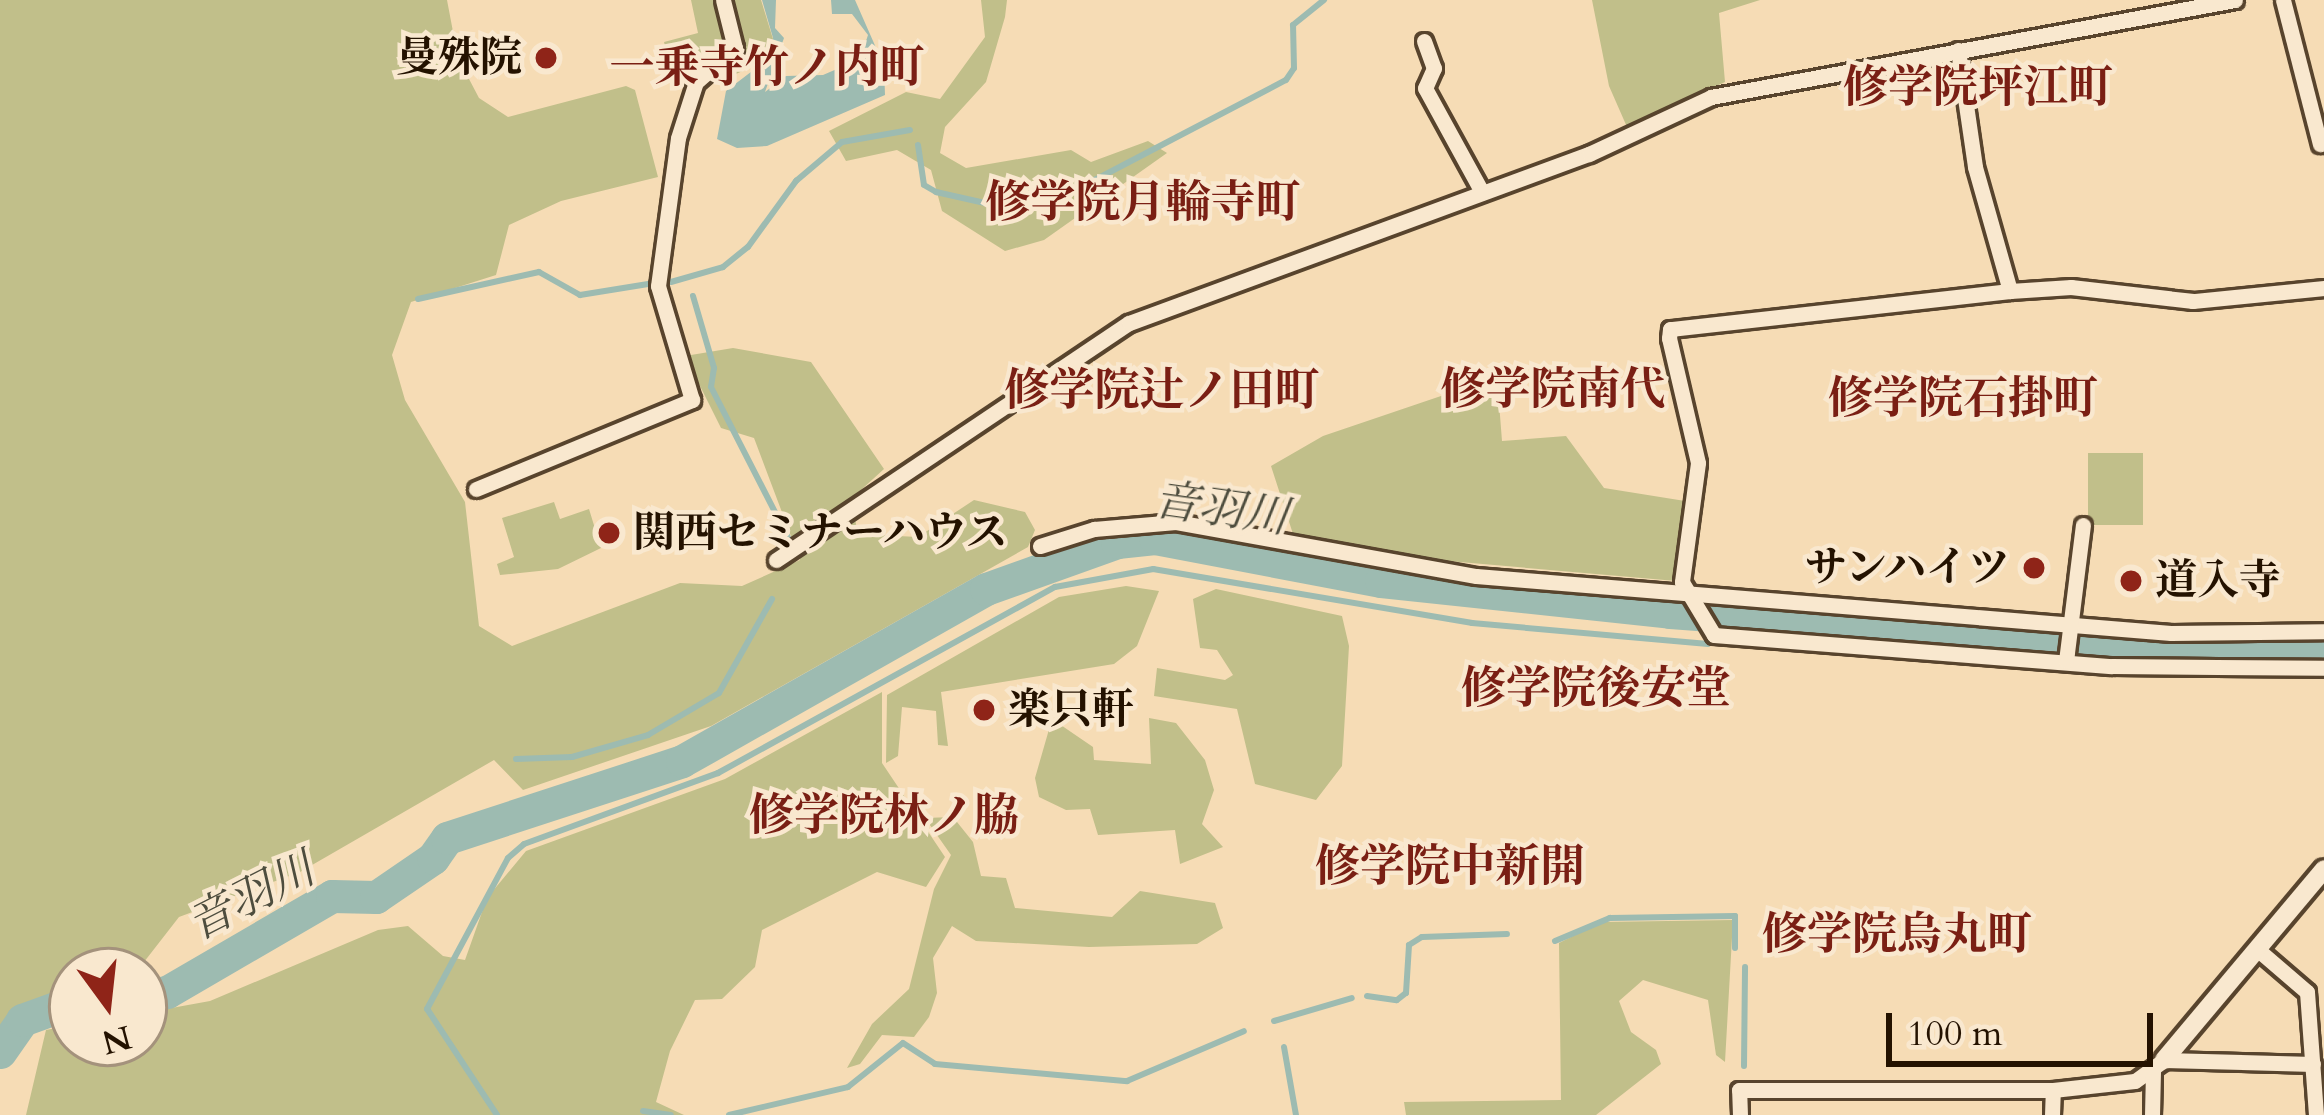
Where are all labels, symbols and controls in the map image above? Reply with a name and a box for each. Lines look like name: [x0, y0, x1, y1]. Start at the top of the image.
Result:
place label: 曼殊院: [396, 33, 522, 83]
district label: 一乗寺竹ノ内町: [610, 41, 924, 95]
marker: 曼殊院: [533, 45, 559, 71]
district label: 修学院坪江町: [1843, 61, 2113, 115]
district label: 修学院月輪寺町: [986, 176, 1300, 230]
district label: 修学院南代: [1441, 363, 1665, 417]
district label: 修学院辻ノ田町: [1005, 364, 1319, 418]
district label: 修学院石掛町: [1828, 372, 2098, 426]
water label: 音羽川: [1150, 473, 1292, 545]
place label: 関西セミナーハウス: [633, 508, 1011, 558]
marker: 関西セミナーハウス: [596, 520, 622, 546]
place label: サンハイツ: [1800, 543, 2010, 593]
marker: サンハイツ: [2021, 555, 2047, 581]
place label: 道入寺: [2155, 556, 2281, 606]
marker: 道入寺: [2118, 568, 2144, 594]
district label: 修学院後安堂: [1461, 662, 1731, 716]
place label: 楽只軒: [1008, 685, 1134, 735]
marker: 楽只軒: [971, 697, 997, 723]
district label: 修学院林ノ脇: [749, 789, 1019, 843]
district label: 修学院中新開: [1315, 840, 1585, 894]
water label: 音羽川: [179, 842, 323, 952]
district label: 修学院烏丸町: [1762, 908, 2032, 962]
north arrow: [48, 947, 168, 1067]
scale bar: [1892, 989, 2159, 1063]
text: 100 m: [1907, 1009, 2002, 1058]
text: N: [97, 1014, 136, 1065]

